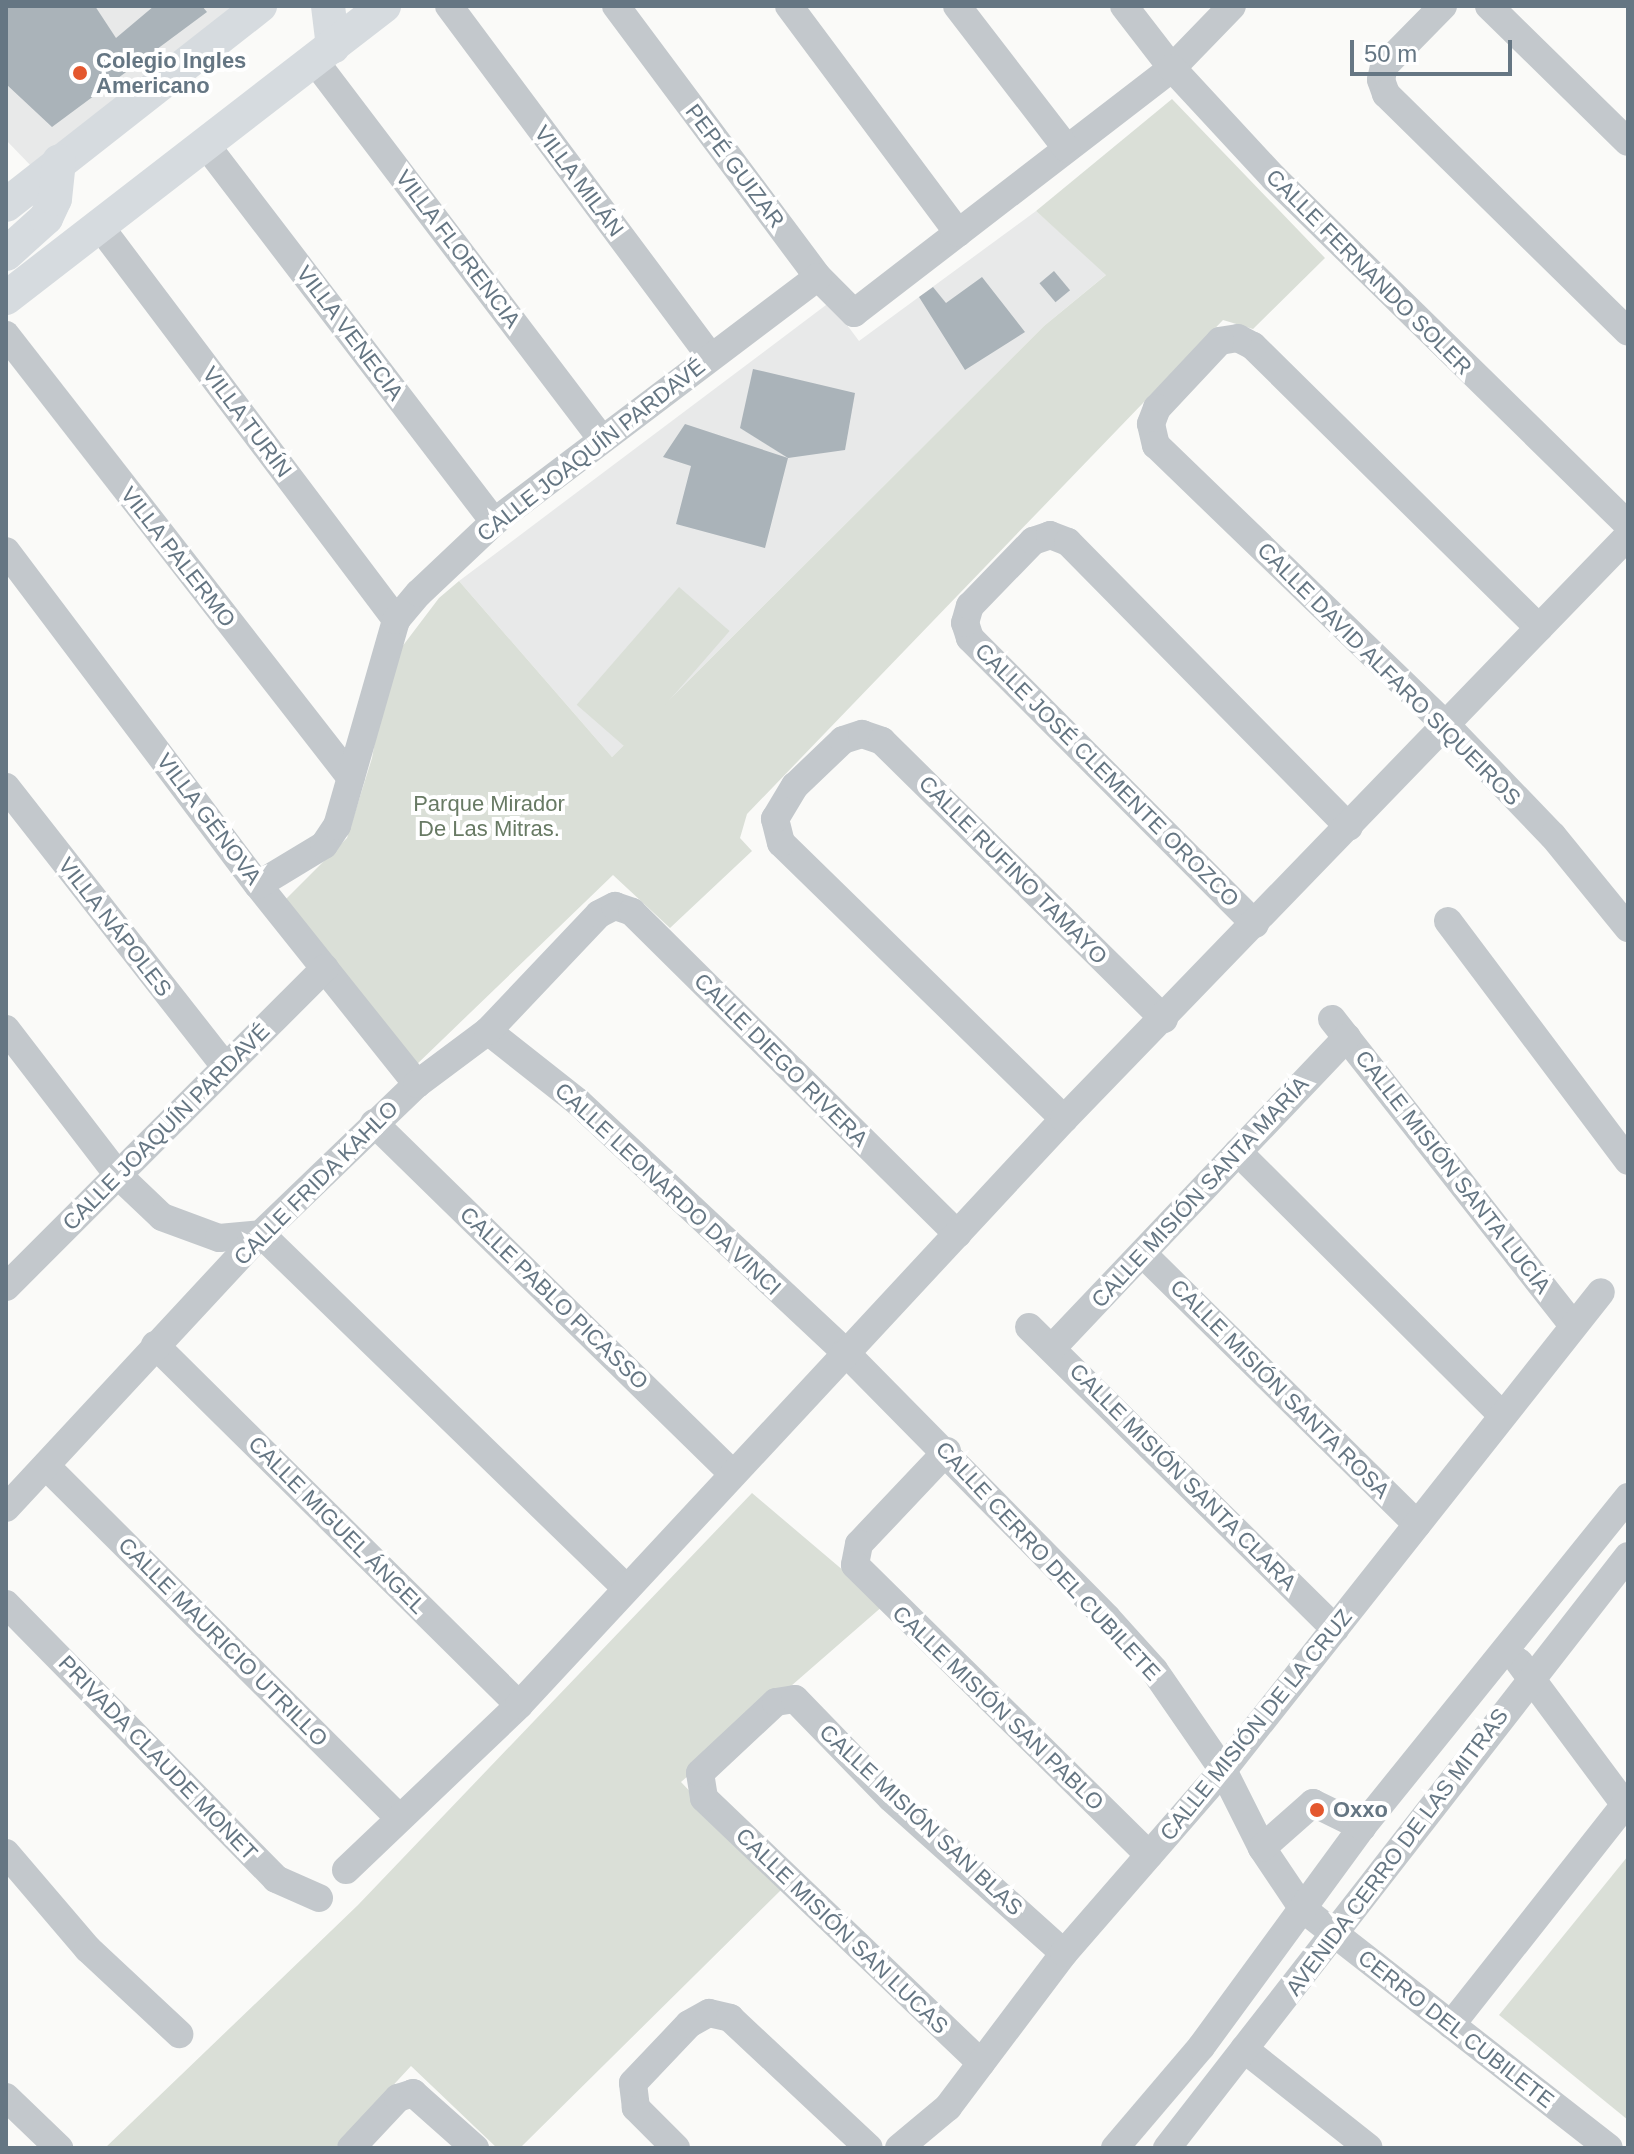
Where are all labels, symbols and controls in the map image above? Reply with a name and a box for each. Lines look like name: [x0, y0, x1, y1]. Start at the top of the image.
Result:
scale bar: [1354, 24, 1516, 74]
text: 50 m: [1364, 40, 1417, 67]
place label: Colegio Ingles Americano: [96, 47, 246, 98]
marker: Colegio Ingles Americano: [71, 64, 89, 82]
street label: PEPÉ GUIZAR: [680, 99, 790, 233]
street label: VILLA MILÁN: [528, 120, 630, 242]
street label: VILLA FLORENCIA: [390, 164, 526, 334]
street label: CALLE FERNANDO SOLER: [1261, 164, 1477, 380]
street label: VILLA VENECIA: [291, 260, 409, 406]
street label: CALLE JOAQUÍN PARDAVÉ: [472, 353, 710, 547]
street label: VILLA TURÍN: [196, 361, 298, 483]
street label: VILLA PALERMO: [115, 481, 241, 633]
street label: CALLE DAVID ALFARO SIQUEIROS: [1251, 536, 1527, 812]
street label: CALLE JOSÉ CLEMENTE OROZCO: [970, 638, 1244, 912]
street label: VILLA GÉNOVA: [151, 748, 267, 890]
street label: CALLE RUFINO TAMAYO: [913, 770, 1113, 970]
park label: Parque Mirador De Las Mitras.: [413, 790, 565, 842]
street label: VILLA NÁPOLES: [52, 852, 178, 1002]
street label: CALLE DIEGO RIVERA: [689, 968, 873, 1152]
street label: CALLE JOAQUÍN PARDAVÉ: [57, 1018, 275, 1236]
street label: CALLE MISIÓN SANTA LUCÍA: [1349, 1045, 1557, 1299]
street label: CALLE MISIÓN SANTA MARÍA: [1085, 1070, 1315, 1314]
street label: CALLE LEONARDO DA VINCI: [549, 1077, 787, 1301]
street label: CALLE FRIDA KAHLO: [228, 1095, 404, 1271]
street label: CALLE PABLO PICASSO: [454, 1201, 654, 1395]
street label: CALLE MISIÓN SANTA ROSA: [1164, 1273, 1396, 1505]
street label: CALLE MISIÓN SANTA CLARA: [1064, 1358, 1302, 1596]
street label: CALLE MIGUEL ÁNGEL: [243, 1431, 431, 1619]
street label: CALLE CERRO DEL CUBILETE: [930, 1436, 1166, 1686]
street label: CALLE MAURICIO UTRILLO: [113, 1532, 333, 1752]
street label: CALLE MISIÓN SAN PABLO: [887, 1600, 1109, 1816]
street label: CALLE MISIÓN DE LA CRUZ: [1154, 1604, 1358, 1846]
street label: PRIVADA CLAUDE MONET: [53, 1650, 263, 1866]
street label: AVENIDA CERRO DE LAS MITRAS: [1280, 1703, 1514, 2001]
street label: CALLE MISIÓN SAN BLAS: [814, 1719, 1028, 1921]
place label: Oxxo: [1333, 1797, 1388, 1823]
marker: Oxxo: [1308, 1801, 1326, 1819]
street label: CALLE MISIÓN SAN LUCAS: [730, 1823, 954, 2039]
street label: CERRO DEL CUBILETE: [1353, 1944, 1559, 2114]

